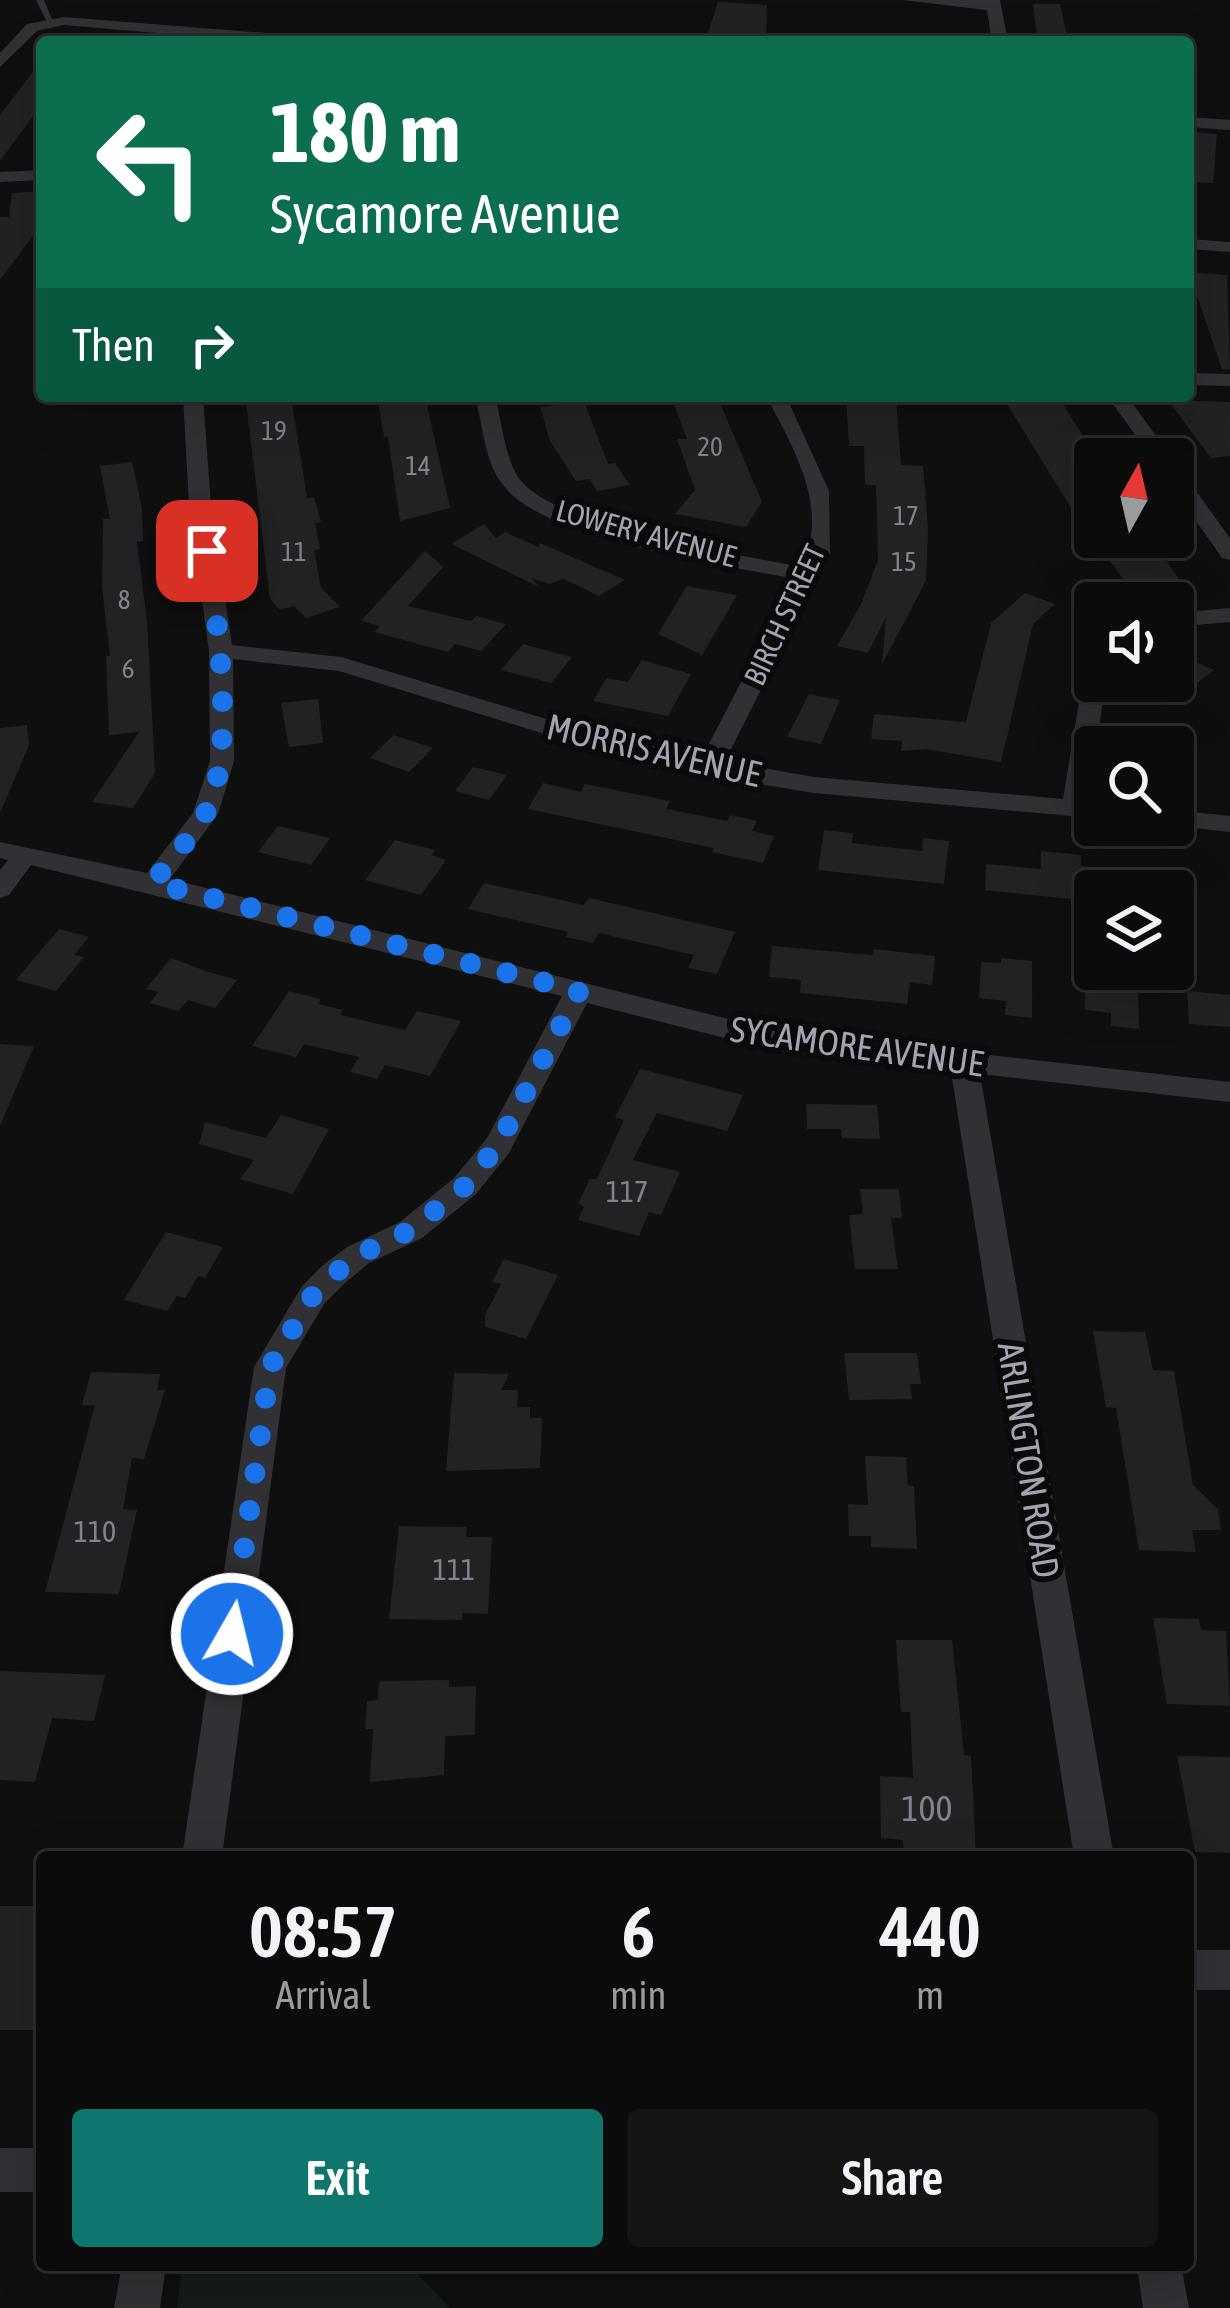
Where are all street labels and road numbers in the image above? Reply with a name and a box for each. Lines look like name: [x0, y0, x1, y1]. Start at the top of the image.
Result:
street label: LOWERY AVENUE: [553, 493, 740, 573]
street label: BIRCH STREET: [737, 539, 831, 690]
street label: MORRIS AVENUE: [543, 705, 765, 795]
street label: SYCAMORE AVENUE: [728, 1007, 986, 1085]
street label: ARLINGTON ROAD: [990, 1339, 1068, 1581]

